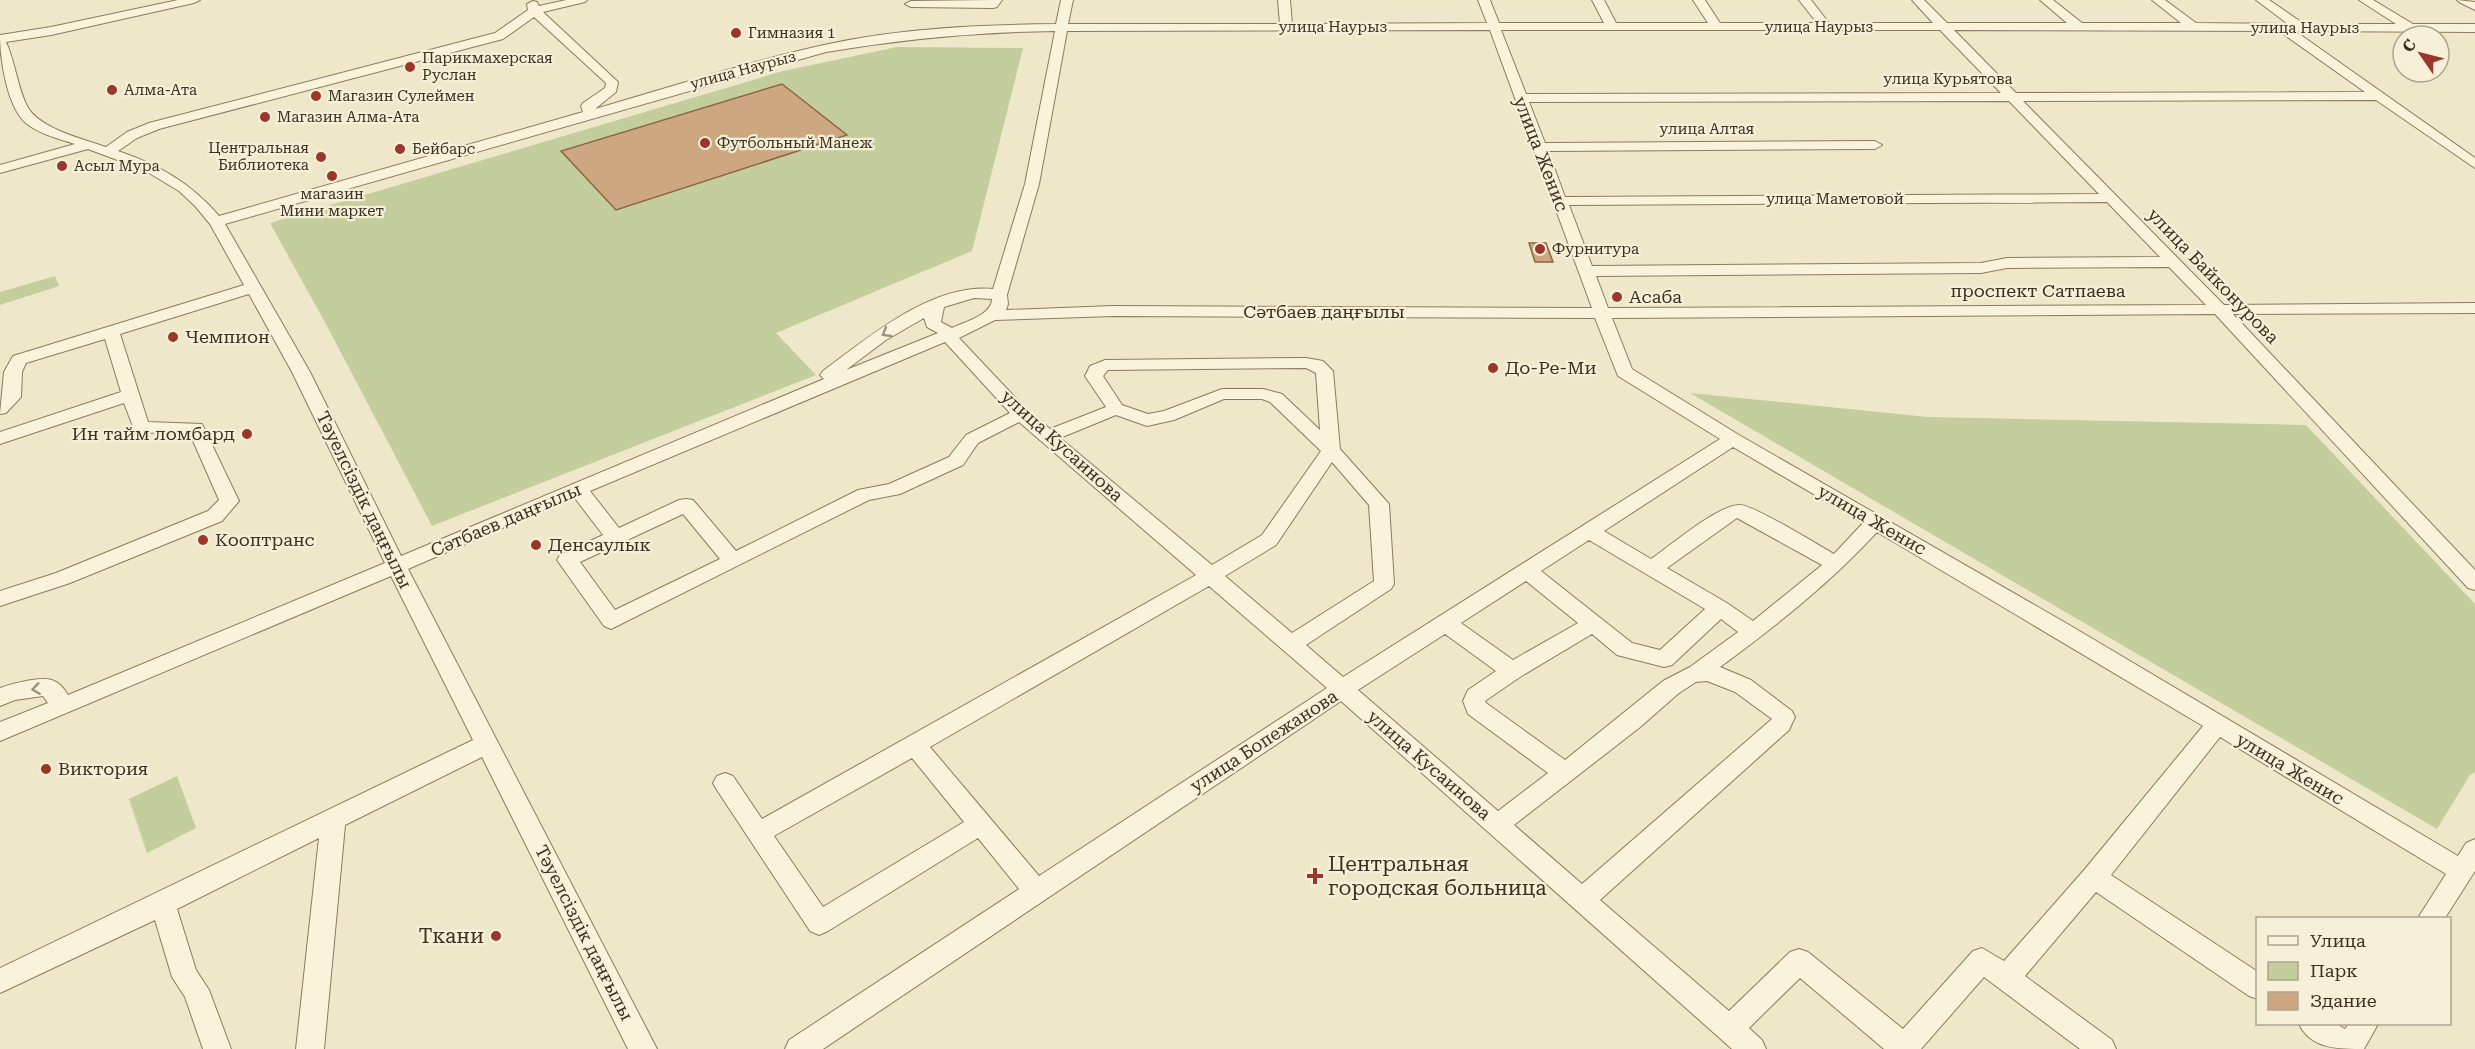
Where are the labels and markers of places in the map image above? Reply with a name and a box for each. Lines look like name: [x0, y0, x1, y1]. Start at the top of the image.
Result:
place label: Гимназия 1: [748, 24, 836, 42]
marker: Гимназия 1: [729, 26, 743, 40]
place label: Парикмахерская Руслан: [422, 49, 553, 84]
marker: Парикмахерская Руслан: [403, 60, 417, 74]
place label: Алма-Ата: [124, 81, 197, 99]
marker: Алма-Ата: [105, 83, 119, 97]
place label: Магазин Сулеймен: [328, 87, 475, 105]
marker: Магазин Сулеймен: [309, 89, 323, 103]
place label: Магазин Алма-Ата: [277, 108, 419, 126]
marker: Магазин Алма-Ата: [258, 110, 272, 124]
place label: Футбольный Манеж: [717, 134, 873, 152]
marker: Футбольный Манеж: [698, 136, 712, 150]
place label: Центральная Библиотека: [208, 139, 309, 174]
place label: Бейбарс: [412, 140, 475, 158]
marker: Бейбарс: [393, 142, 407, 156]
marker: Центральная Библиотека: [314, 150, 328, 164]
place label: Асыл Мура: [74, 157, 160, 175]
marker: Асыл Мура: [55, 159, 69, 173]
marker: магазин Мини маркет: [325, 169, 339, 183]
place label: магазин Мини маркет: [280, 185, 384, 220]
place label: Фурнитура: [1552, 240, 1639, 258]
marker: Фурнитура: [1533, 242, 1547, 256]
place label: Асаба: [1629, 286, 1682, 307]
marker: Асаба: [1610, 290, 1624, 304]
place label: Чемпион: [185, 326, 270, 347]
marker: Чемпион: [166, 330, 180, 344]
place label: До-Ре-Ми: [1505, 357, 1596, 378]
marker: До-Ре-Ми: [1486, 361, 1500, 375]
place label: Ин тайм ломбард: [72, 423, 235, 444]
marker: Ин тайм ломбард: [240, 427, 254, 441]
place label: Кооптранс: [215, 529, 315, 550]
marker: Кооптранс: [196, 533, 210, 547]
place label: Денсаулык: [548, 534, 651, 555]
marker: Денсаулык: [529, 538, 543, 552]
place label: Виктория: [58, 758, 148, 779]
marker: Виктория: [39, 762, 53, 776]
place label: Центральная городская больница: [1328, 852, 1547, 900]
marker: Центральная городская больница: [1306, 867, 1324, 885]
place label: Ткани: [418, 924, 484, 948]
marker: Ткани: [489, 929, 503, 943]

